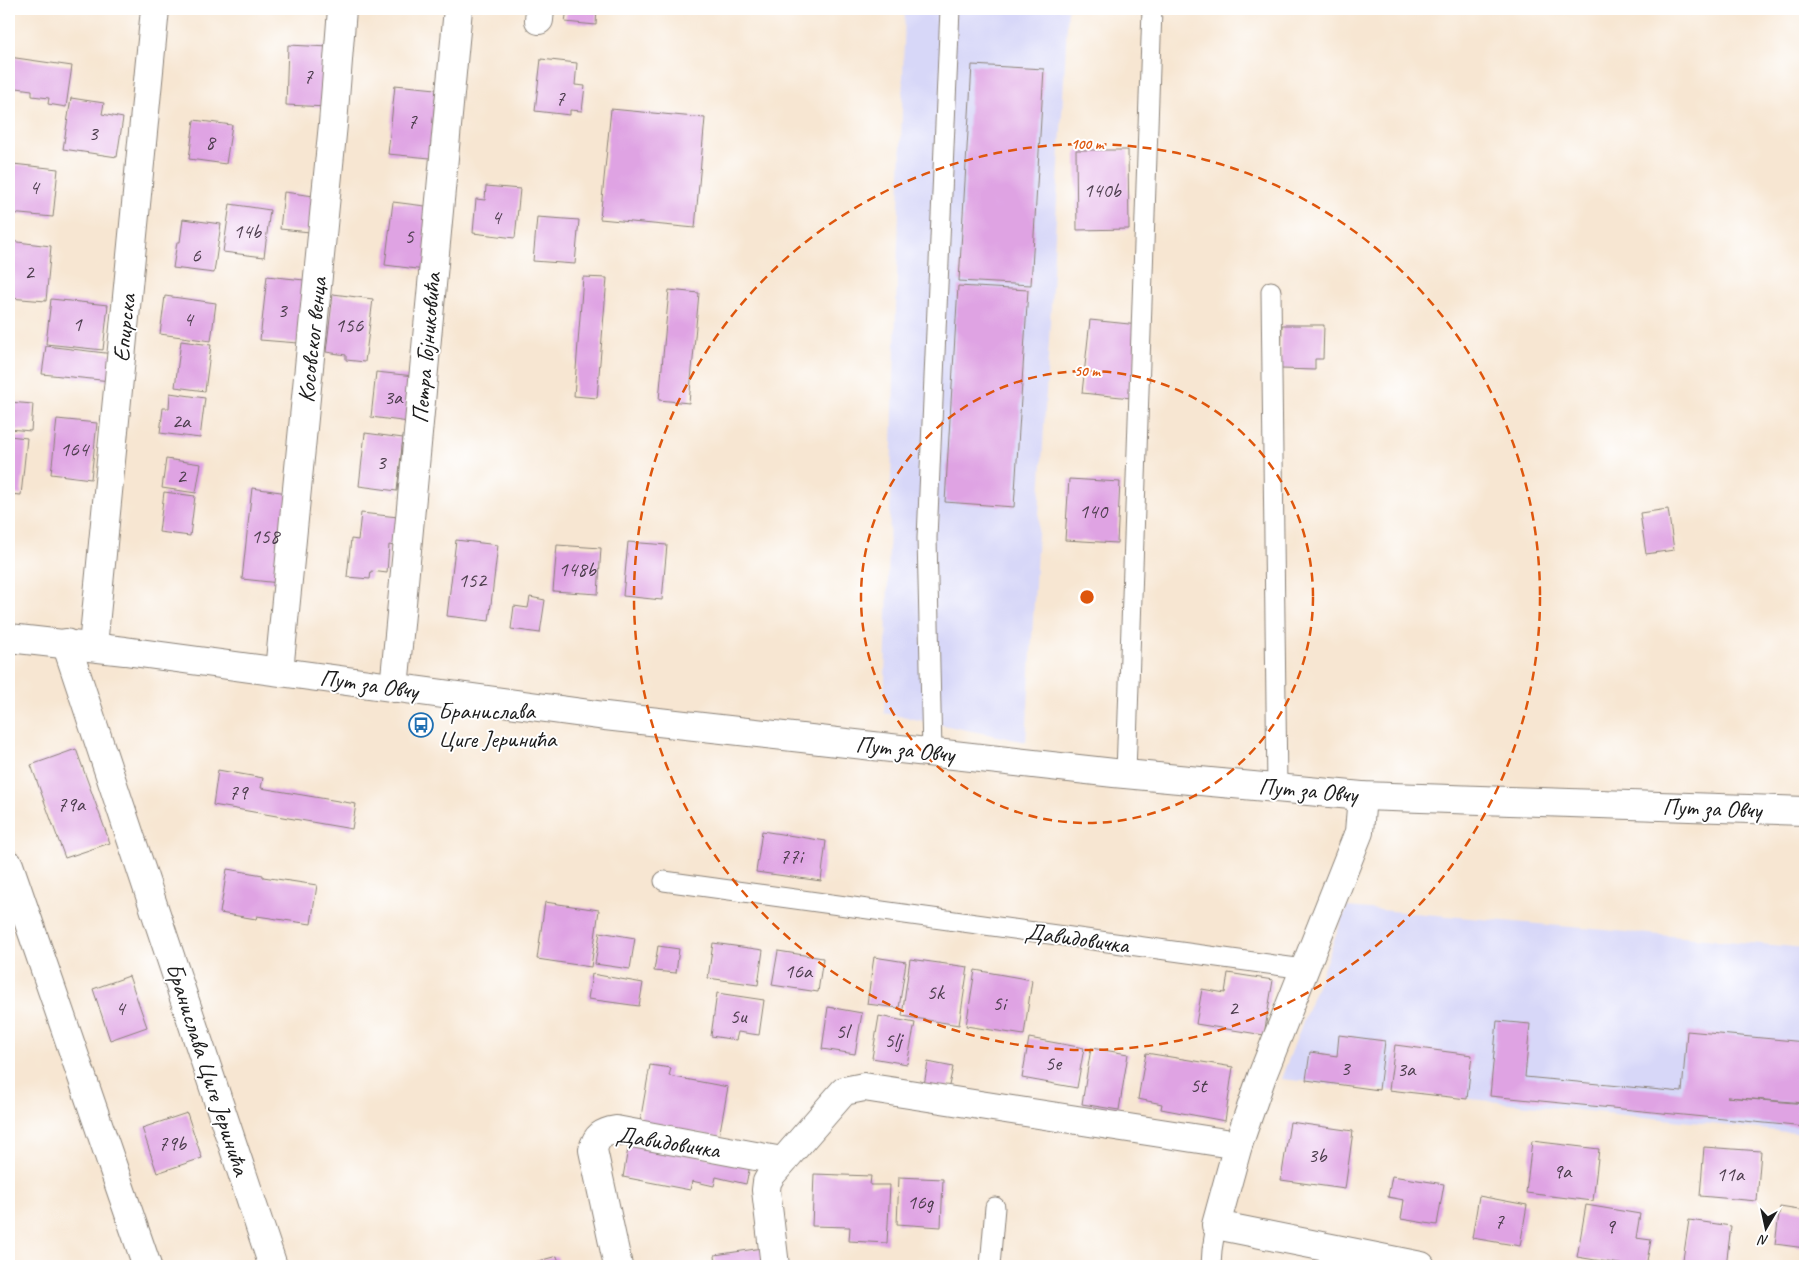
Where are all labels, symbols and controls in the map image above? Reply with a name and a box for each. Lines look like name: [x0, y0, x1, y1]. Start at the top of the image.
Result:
house number: 7: [303, 63, 314, 89]
house number: 7: [555, 85, 566, 111]
house number: 7: [407, 108, 418, 134]
house number: 3: [88, 120, 99, 146]
house number: 8: [205, 129, 217, 155]
text: 100 m: [1071, 135, 1105, 154]
house number: 4: [29, 174, 41, 200]
house number: 140b: [1083, 177, 1123, 203]
house number: 4: [491, 204, 503, 230]
house number: 14b: [233, 218, 263, 244]
house number: 5: [404, 223, 415, 249]
house number: 6: [191, 242, 201, 268]
house number: 2: [24, 259, 35, 285]
street label: Петра Гојниковића: [404, 270, 448, 425]
street label: Косовског венца: [291, 275, 334, 404]
street label: Епирска: [106, 291, 143, 363]
house number: 3: [277, 297, 288, 323]
house number: 4: [183, 306, 195, 332]
house number: 1: [72, 311, 83, 337]
house number: 156: [335, 312, 364, 338]
text: 50 m: [1074, 362, 1101, 381]
house number: 3a: [384, 384, 404, 410]
house number: 2a: [172, 408, 192, 434]
house number: 164: [60, 436, 91, 462]
house number: 3: [376, 449, 387, 475]
house number: 2: [176, 463, 187, 489]
house number: 140: [1079, 498, 1109, 524]
house number: 158: [251, 523, 282, 549]
house number: 148b: [558, 556, 598, 582]
house number: 152: [458, 567, 488, 593]
centre of rings: [1078, 588, 1096, 606]
street label: Пут за Овчу: [318, 662, 422, 706]
place label: Бранислава Циге Јеринића: [438, 696, 558, 754]
bus stop icon: Бранислава Циге Јеринића: [408, 712, 434, 738]
street label: Пут за Овчу: [854, 729, 958, 769]
street label: Пут за Овчу: [1257, 771, 1360, 809]
house number: 79: [229, 779, 249, 805]
house number: 79a: [57, 791, 87, 817]
street label: Пут за Овчу: [1662, 791, 1764, 825]
house number: 77i: [780, 843, 805, 869]
street label: Давидовичка: [1023, 916, 1132, 960]
house number: 16a: [784, 958, 814, 984]
street label: Бранислава Циге Јеринића: [159, 959, 257, 1181]
house number: 5k: [926, 979, 946, 1005]
house number: 5i: [992, 990, 1009, 1016]
house number: 4: [115, 995, 127, 1021]
house number: 2: [1228, 995, 1239, 1021]
house number: 5u: [729, 1003, 748, 1029]
house number: 5l: [836, 1018, 852, 1044]
house number: 5lj: [884, 1027, 904, 1053]
house number: 5e: [1045, 1050, 1063, 1076]
house number: 3: [1340, 1055, 1351, 1081]
house number: 3a: [1397, 1056, 1417, 1082]
house number: 5t: [1190, 1072, 1208, 1098]
street label: Давидовичка: [614, 1119, 723, 1165]
house number: 79b: [158, 1130, 188, 1156]
house number: 3b: [1308, 1142, 1328, 1168]
house number: 9a: [1553, 1158, 1573, 1184]
house number: 11a: [1716, 1161, 1746, 1187]
house number: 16g: [907, 1189, 935, 1215]
north arrow: [1742, 1202, 1792, 1252]
house number: 7: [1494, 1208, 1505, 1234]
house number: 9: [1605, 1213, 1616, 1239]
text: N: [1756, 1231, 1770, 1249]

